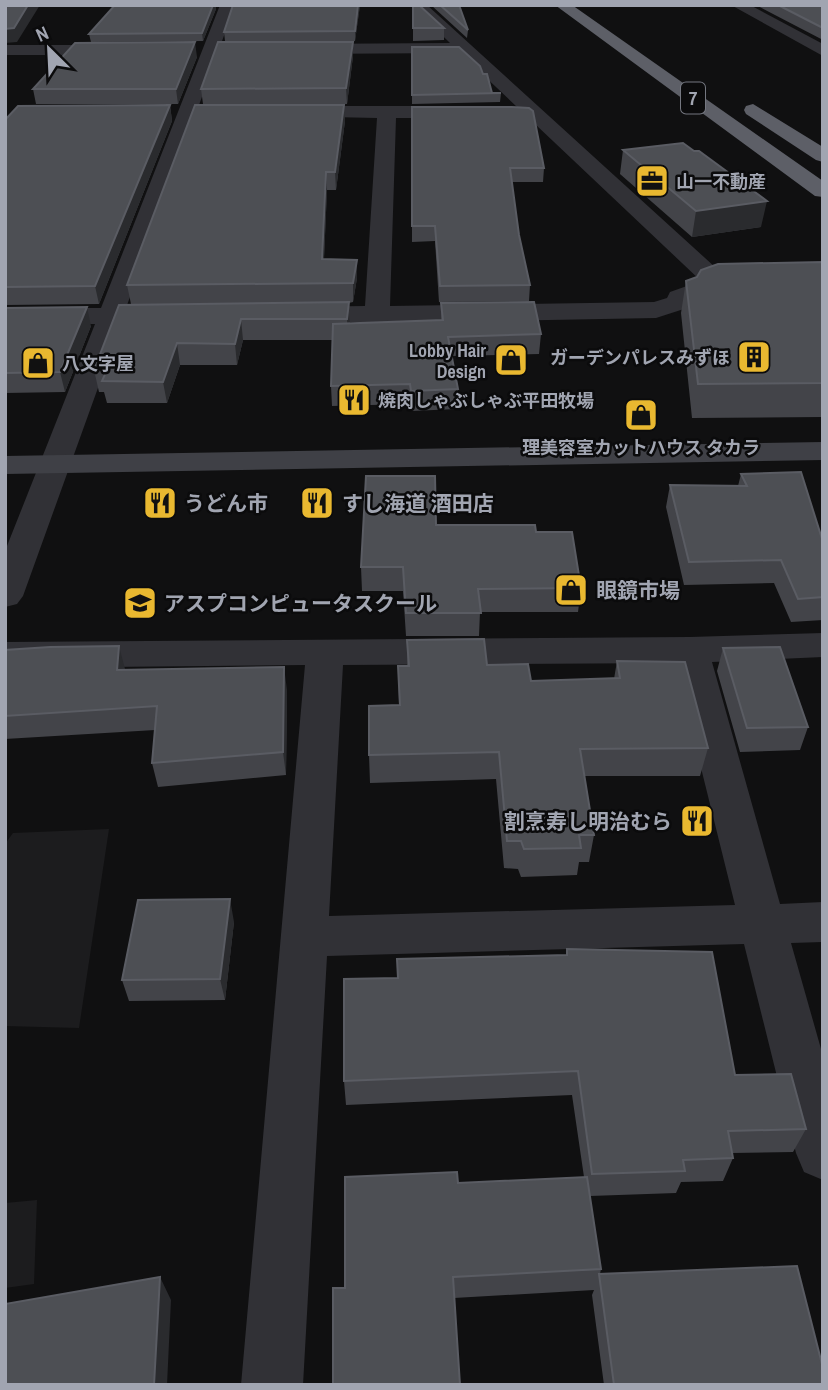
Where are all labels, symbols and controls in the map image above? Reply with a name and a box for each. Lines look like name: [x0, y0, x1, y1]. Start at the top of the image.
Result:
north arrow: [14, 14, 84, 84]
text: N: [32, 19, 53, 48]
road number: 7: [681, 82, 705, 114]
office icon: 山一不動産: [633, 162, 671, 200]
place label: 山一不動産: [676, 169, 766, 194]
place label: Lobby Hair Design: [409, 338, 486, 384]
building icon: ガーデンパレスみずほ: [735, 338, 773, 376]
shop icon: Lobby Hair Design: [492, 341, 530, 379]
shop icon: 八文字屋: [19, 344, 57, 382]
place label: ガーデンパレスみずほ: [550, 345, 730, 370]
place label: 八文字屋: [62, 351, 134, 376]
restaurant icon: 焼肉しゃぶしゃぶ平田牧場: [335, 381, 373, 419]
place label: 焼肉しゃぶしゃぶ平田牧場: [378, 388, 594, 413]
shop icon: 理美容室カットハウス タカラ: [622, 396, 660, 434]
place label: 理美容室カットハウス タカラ: [522, 435, 760, 460]
restaurant icon: うどん市: [141, 484, 179, 522]
restaurant icon: すし海道 酒田店: [298, 484, 336, 522]
place label: うどん市: [184, 489, 268, 518]
place label: すし海道 酒田店: [342, 489, 494, 518]
shop icon: 眼鏡市場: [552, 571, 590, 609]
place label: 眼鏡市場: [596, 576, 680, 605]
school or university icon: アスプコンピュータスクール: [121, 584, 159, 622]
place label: アスプコンピュータスクール: [164, 589, 437, 618]
restaurant icon: 割烹寿し明治むら: [678, 802, 716, 840]
place label: 割烹寿し明治むら: [504, 807, 672, 836]

